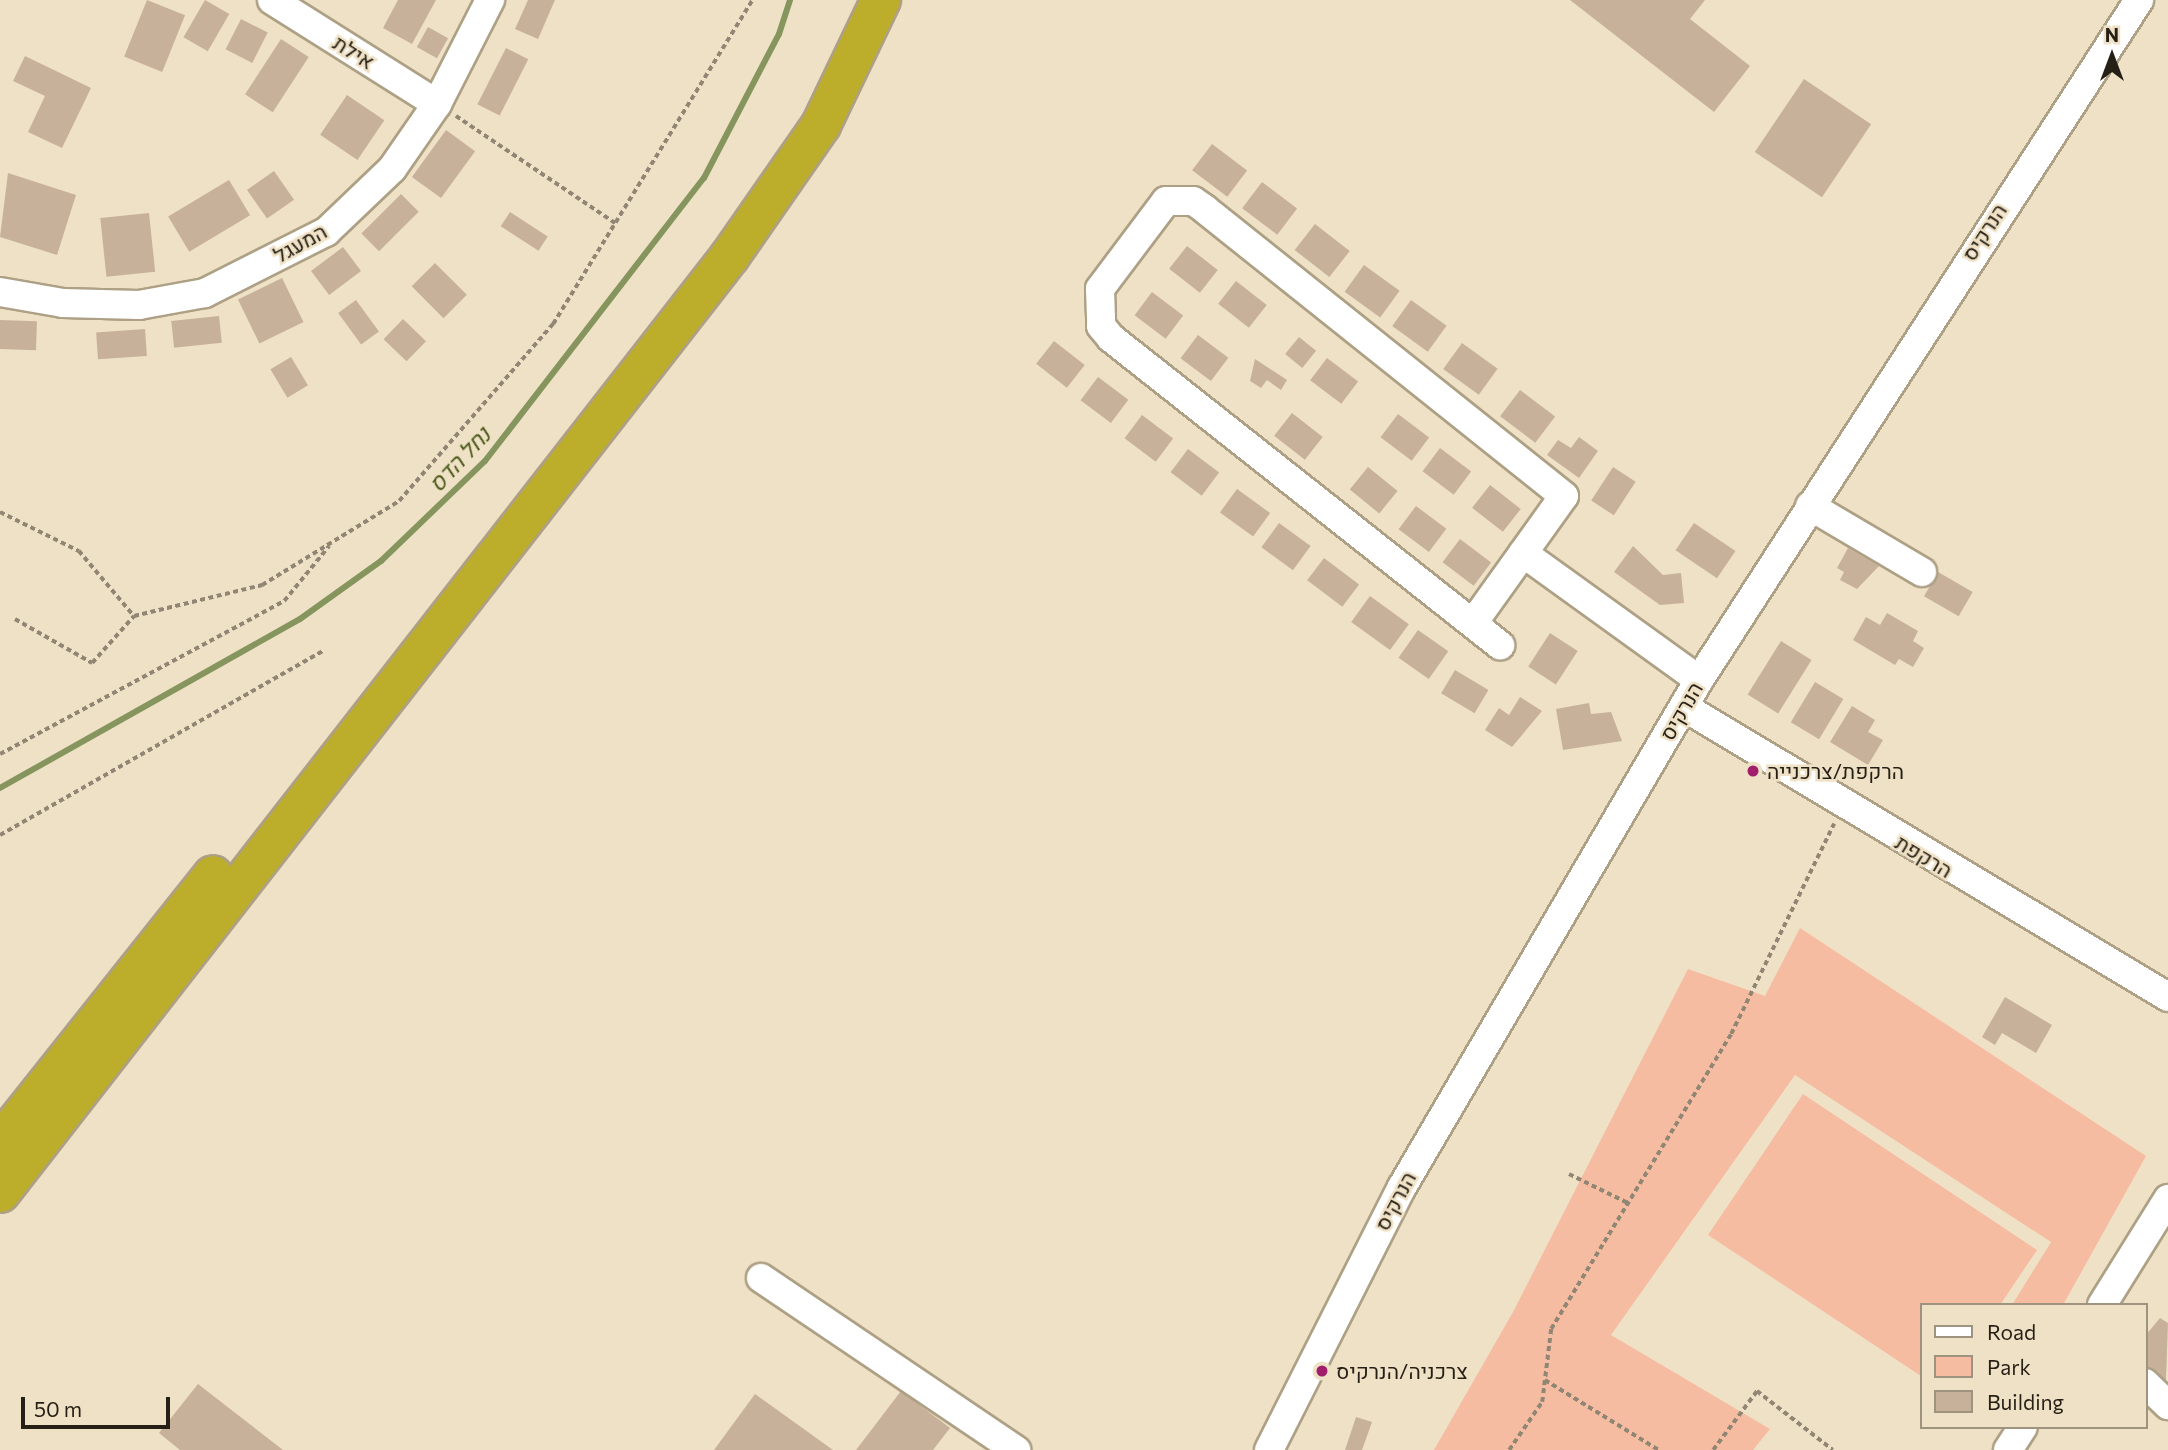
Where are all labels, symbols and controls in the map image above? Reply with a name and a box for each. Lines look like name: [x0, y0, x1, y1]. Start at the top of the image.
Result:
north arrow: [2077, 21, 2147, 91]
text: N: [2105, 23, 2119, 46]
street label: אילת: [329, 30, 379, 74]
street label: הנרקיס: [1956, 199, 2012, 265]
street label: המעגל: [269, 218, 331, 268]
water label: נחל הדס: [422, 421, 496, 497]
street label: הנרקיס: [1654, 677, 1708, 745]
place label: הרקפת/צרכנייה: [1767, 758, 1904, 784]
marker: הרקפת/צרכנייה: [1745, 763, 1761, 779]
street label: הרקפת: [1891, 829, 1957, 883]
street label: הנרקיס: [1369, 1167, 1421, 1235]
legend: [1920, 1303, 2147, 1429]
text: Road: [1987, 1319, 2036, 1344]
text: Park: [1987, 1354, 2031, 1379]
place label: צרכניה/הנרקיס: [1336, 1358, 1468, 1384]
marker: צרכניה/הנרקיס: [1314, 1363, 1330, 1379]
scale bar: [24, 1384, 173, 1428]
text: Building: [1987, 1389, 2064, 1414]
text: 50 m: [34, 1396, 82, 1421]

